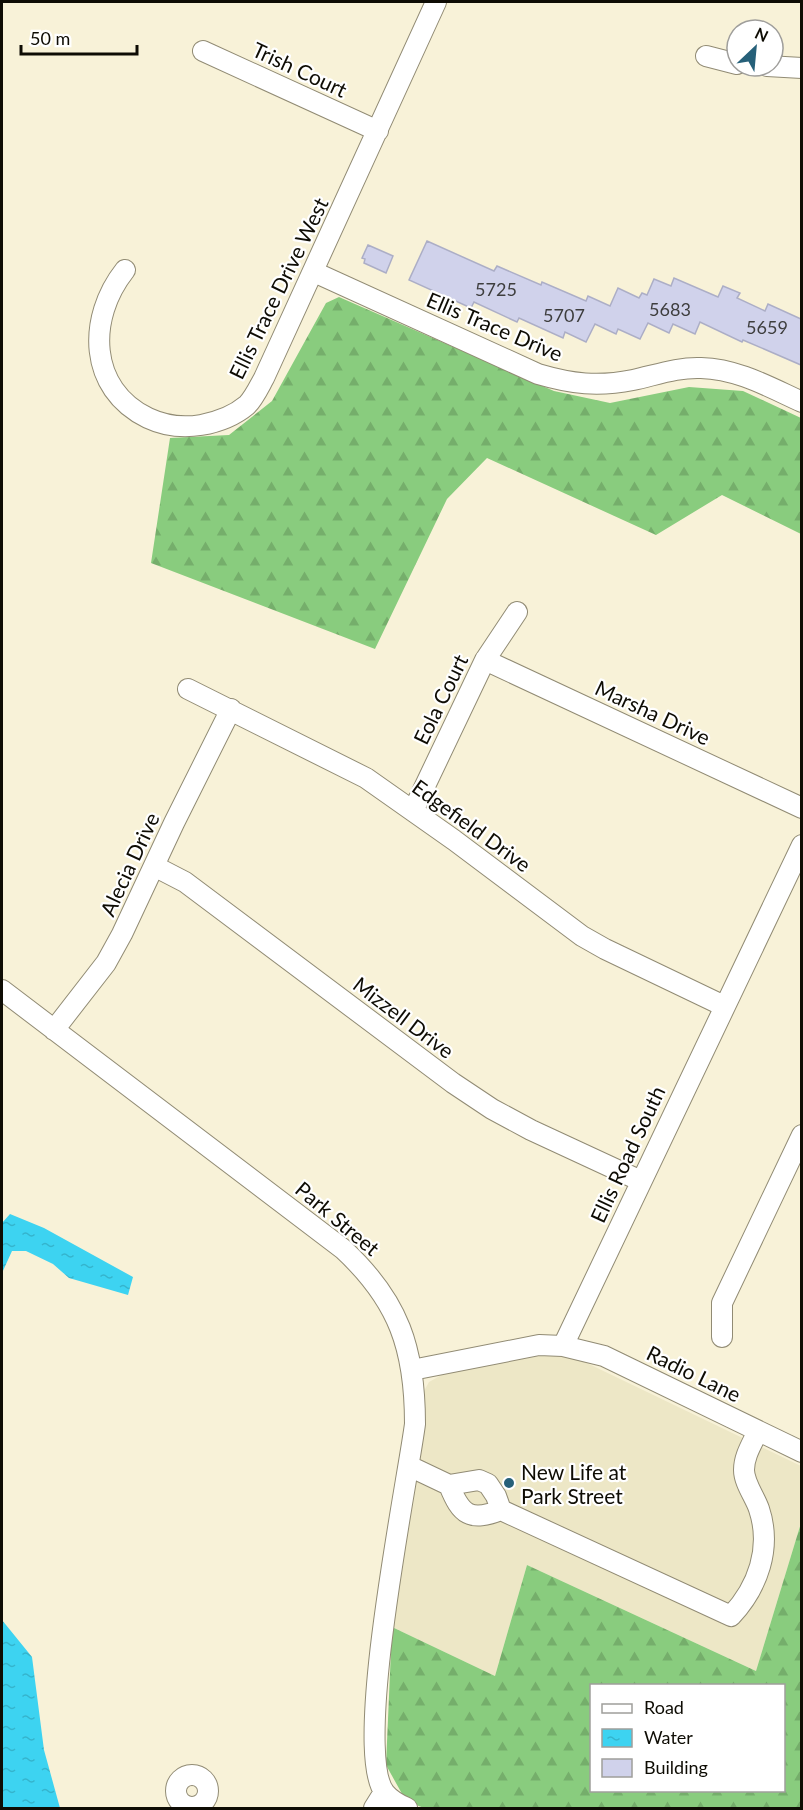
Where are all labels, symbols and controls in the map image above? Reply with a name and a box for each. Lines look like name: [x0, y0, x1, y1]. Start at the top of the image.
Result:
scale bar: [21, 18, 136, 56]
north arrow: [725, 18, 785, 78]
text: N: [752, 23, 771, 45]
text: 50 m: [30, 27, 70, 49]
street label: Trish Court: [249, 36, 352, 102]
street label: Ellis Trace Drive West: [223, 193, 333, 383]
house number: 5725: [475, 278, 517, 300]
street label: Ellis Trace Drive: [423, 286, 567, 366]
house number: 5683: [649, 298, 691, 320]
house number: 5707: [543, 304, 585, 326]
house number: 5659: [746, 316, 788, 338]
street label: Eola Court: [408, 650, 473, 748]
street label: Marsha Drive: [592, 674, 714, 750]
street label: Edgefield Drive: [408, 774, 536, 876]
street label: Alecia Drive: [94, 808, 164, 920]
street label: Mizzell Drive: [349, 971, 459, 1063]
street label: Ellis Road South: [584, 1082, 670, 1226]
street label: Park Street: [291, 1176, 385, 1261]
street label: Radio Lane: [643, 1340, 745, 1406]
place label: New Life at Park Street: [521, 1459, 627, 1508]
marker: New Life at Park Street: [502, 1476, 516, 1490]
legend: [590, 1684, 785, 1792]
text: Road: [644, 1696, 684, 1718]
text: Water: [644, 1726, 693, 1748]
text: Building: [644, 1756, 708, 1778]

